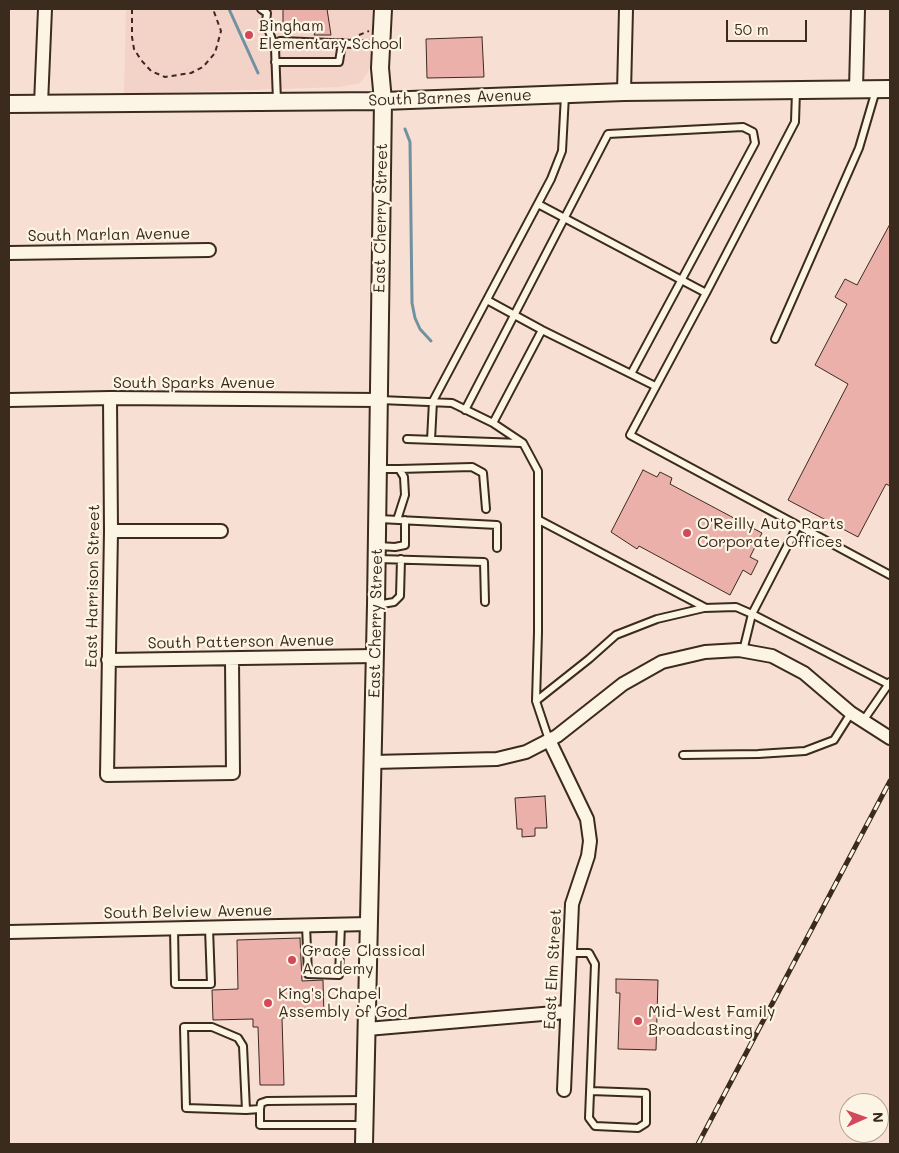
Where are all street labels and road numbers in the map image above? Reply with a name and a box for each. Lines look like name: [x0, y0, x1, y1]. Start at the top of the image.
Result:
street label: South Barnes Avenue: [368, 86, 532, 110]
street label: East Cherry Street: [370, 143, 392, 293]
street label: South Marlan Avenue: [28, 224, 190, 246]
street label: South Sparks Avenue: [113, 373, 275, 393]
street label: East Harrison Street: [82, 504, 104, 668]
street label: East Cherry Street: [365, 548, 387, 698]
street label: South Patterson Avenue: [147, 631, 335, 653]
street label: South Belview Avenue: [104, 901, 272, 923]
street label: East Elm Street: [540, 908, 566, 1030]

